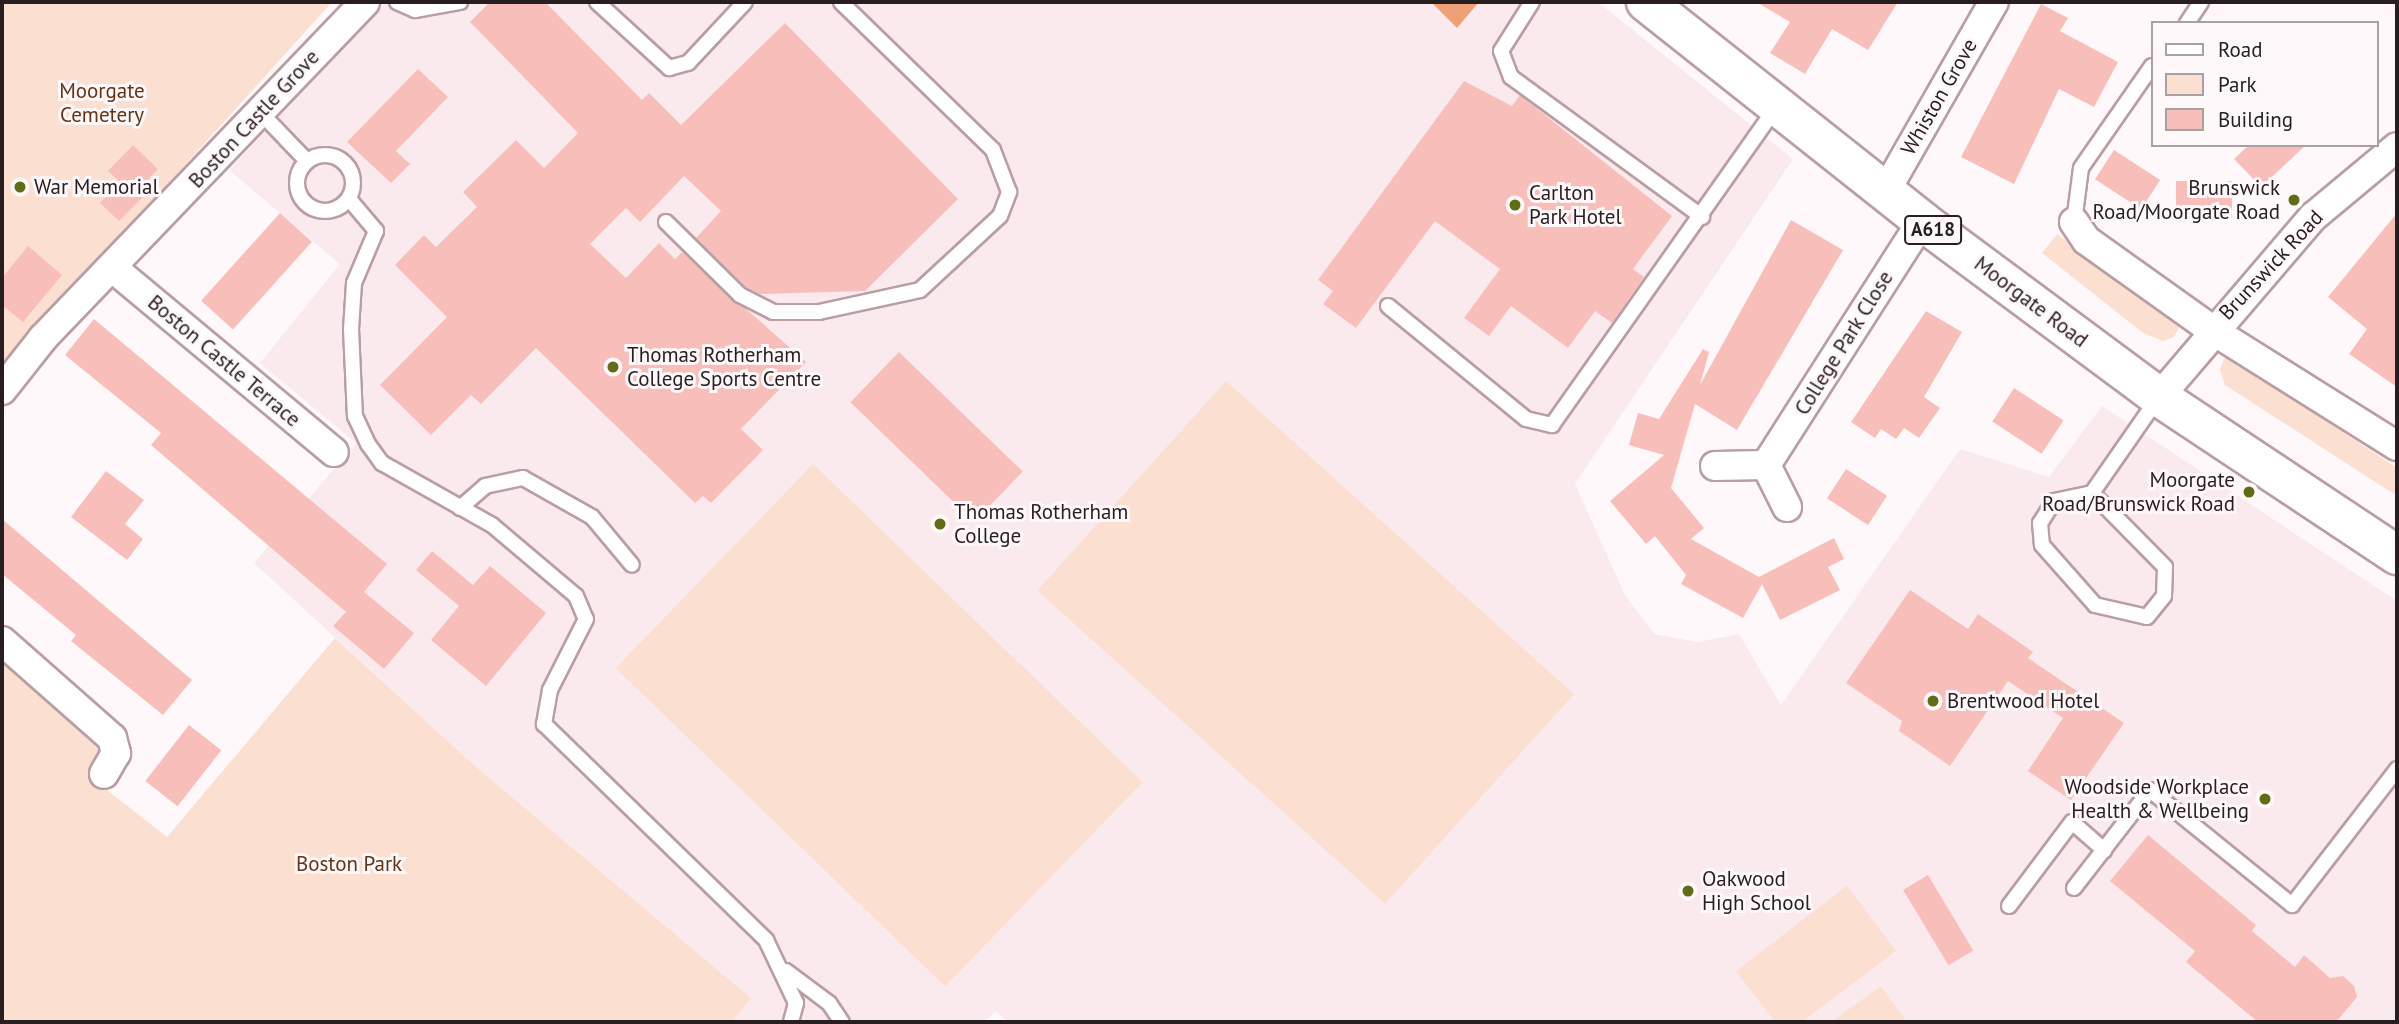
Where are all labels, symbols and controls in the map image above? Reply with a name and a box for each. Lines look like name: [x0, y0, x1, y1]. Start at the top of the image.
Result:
legend: [2150, 21, 2378, 147]
street label: Whiston Grove: [1896, 34, 1982, 160]
text: Road: [2218, 36, 2262, 63]
street label: Boston Castle Grove: [184, 45, 324, 193]
text: Park: [2218, 71, 2257, 98]
park label: Moorgate Cemetery: [59, 78, 145, 128]
text: Building: [2218, 106, 2293, 133]
place label: War Memorial: [34, 174, 159, 200]
place label: Brunswick Road/Moorgate Road: [2093, 175, 2280, 225]
marker: War Memorial: [12, 179, 28, 195]
place label: Carlton Park Hotel: [1529, 180, 1622, 230]
marker: Brunswick Road/Moorgate Road: [2286, 192, 2302, 208]
marker: Carlton Park Hotel: [1507, 197, 1523, 213]
street label: Brunswick Road: [2213, 205, 2329, 325]
road number: A618: [1903, 214, 1963, 246]
street label: Moorgate Road: [1969, 251, 2093, 353]
street label: College Park Close: [1789, 266, 1899, 420]
street label: Boston Castle Terrace: [142, 290, 306, 432]
place label: Thomas Rotherham College Sports Centre: [627, 342, 821, 392]
marker: Thomas Rotherham College Sports Centre: [605, 359, 621, 375]
place label: Moorgate Road/Brunswick Road: [2041, 467, 2235, 517]
marker: Moorgate Road/Brunswick Road: [2241, 484, 2257, 500]
place label: Thomas Rotherham College: [954, 499, 1128, 549]
marker: Thomas Rotherham College: [932, 516, 948, 532]
place label: Brentwood Hotel: [1947, 688, 2099, 714]
marker: Brentwood Hotel: [1925, 693, 1941, 709]
place label: Woodside Workplace Health & Wellbeing: [2064, 774, 2249, 824]
marker: Woodside Workplace Health & Wellbeing: [2255, 789, 2275, 809]
park label: Boston Park: [296, 851, 402, 877]
place label: Oakwood High School: [1702, 866, 1811, 916]
marker: Oakwood High School: [1680, 883, 1696, 899]

